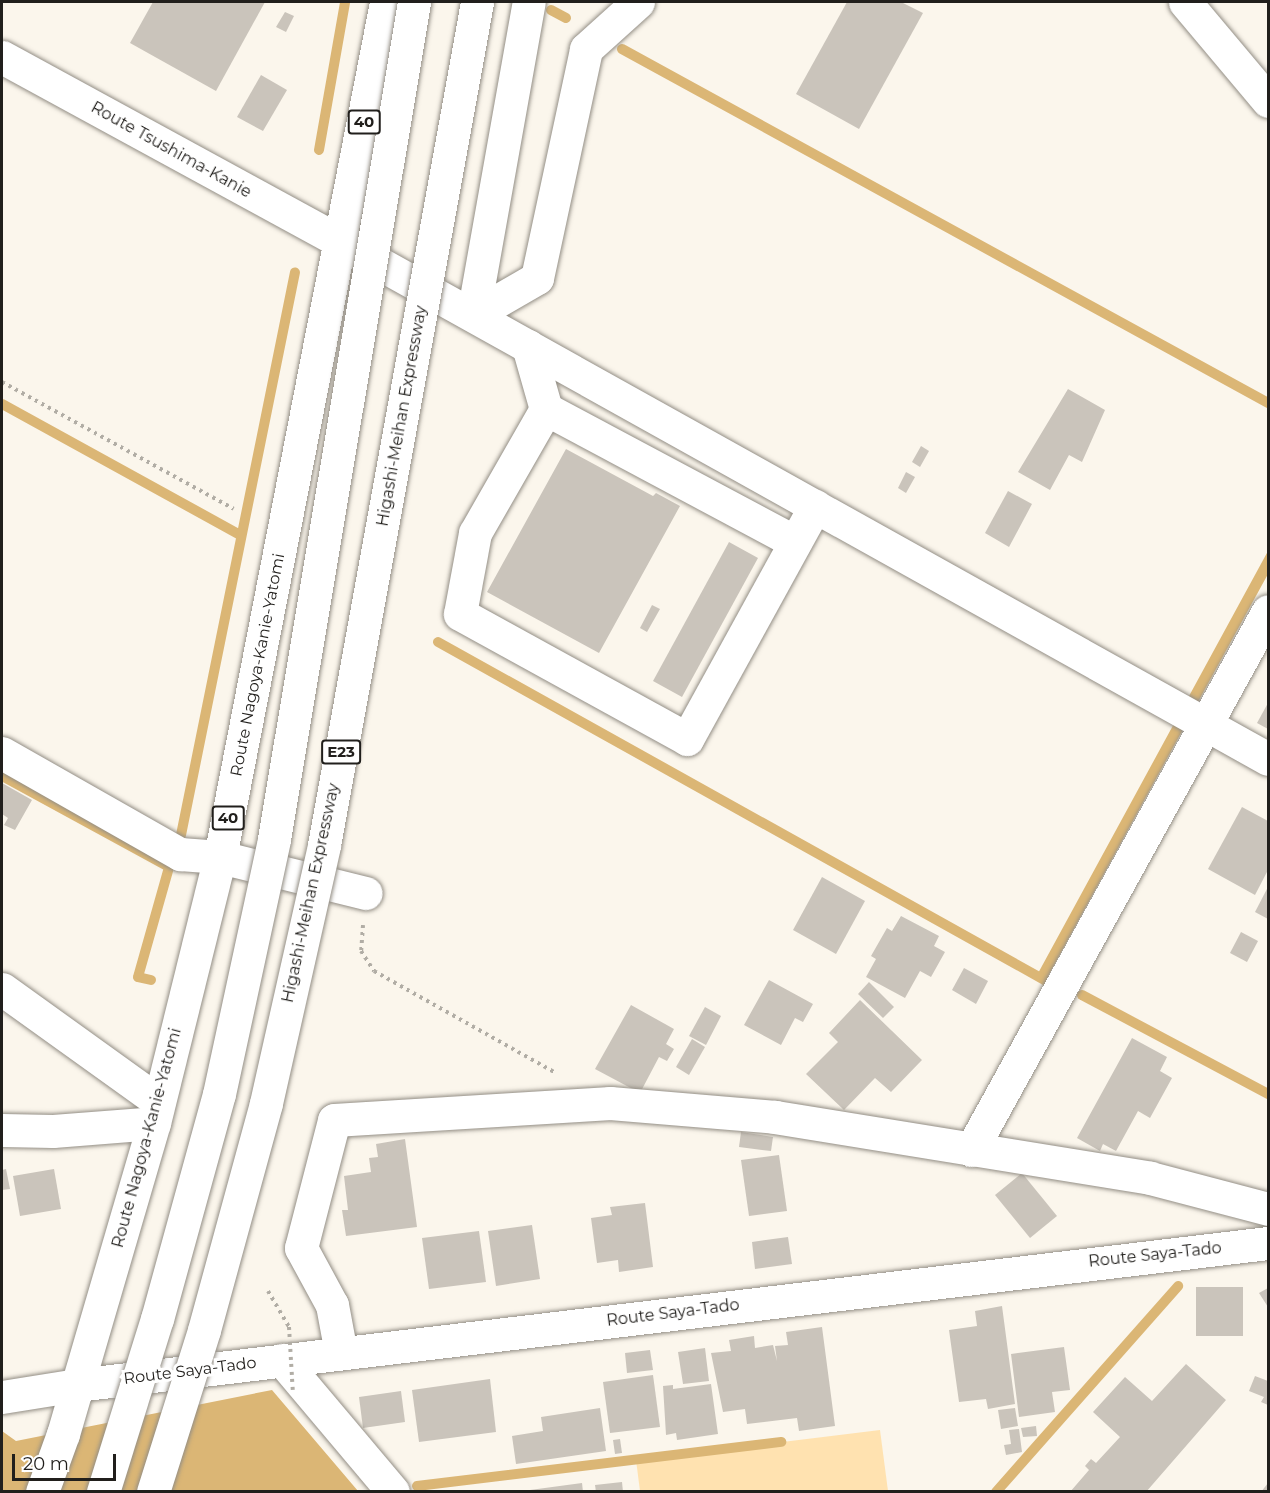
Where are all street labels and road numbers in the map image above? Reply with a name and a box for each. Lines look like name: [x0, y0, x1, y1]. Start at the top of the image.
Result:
street label: Route Tsushima-Kanie: [87, 98, 255, 202]
road number: 40: [348, 110, 380, 134]
street label: Higashi-Meihan Expressway: [373, 304, 431, 528]
street label: Route Nagoya-Kanie-Yatomi: [227, 552, 289, 778]
road number: E23: [320, 740, 362, 764]
street label: Higashi-Meihan Expressway: [278, 781, 344, 1005]
road number: 40: [212, 806, 244, 830]
street label: Route Nagoya-Kanie-Yatomi: [108, 1026, 186, 1250]
street label: Route Saya-Tado: [1087, 1238, 1223, 1272]
street label: Route Saya-Tado: [605, 1295, 741, 1331]
street label: Route Saya-Tado: [122, 1353, 258, 1389]

